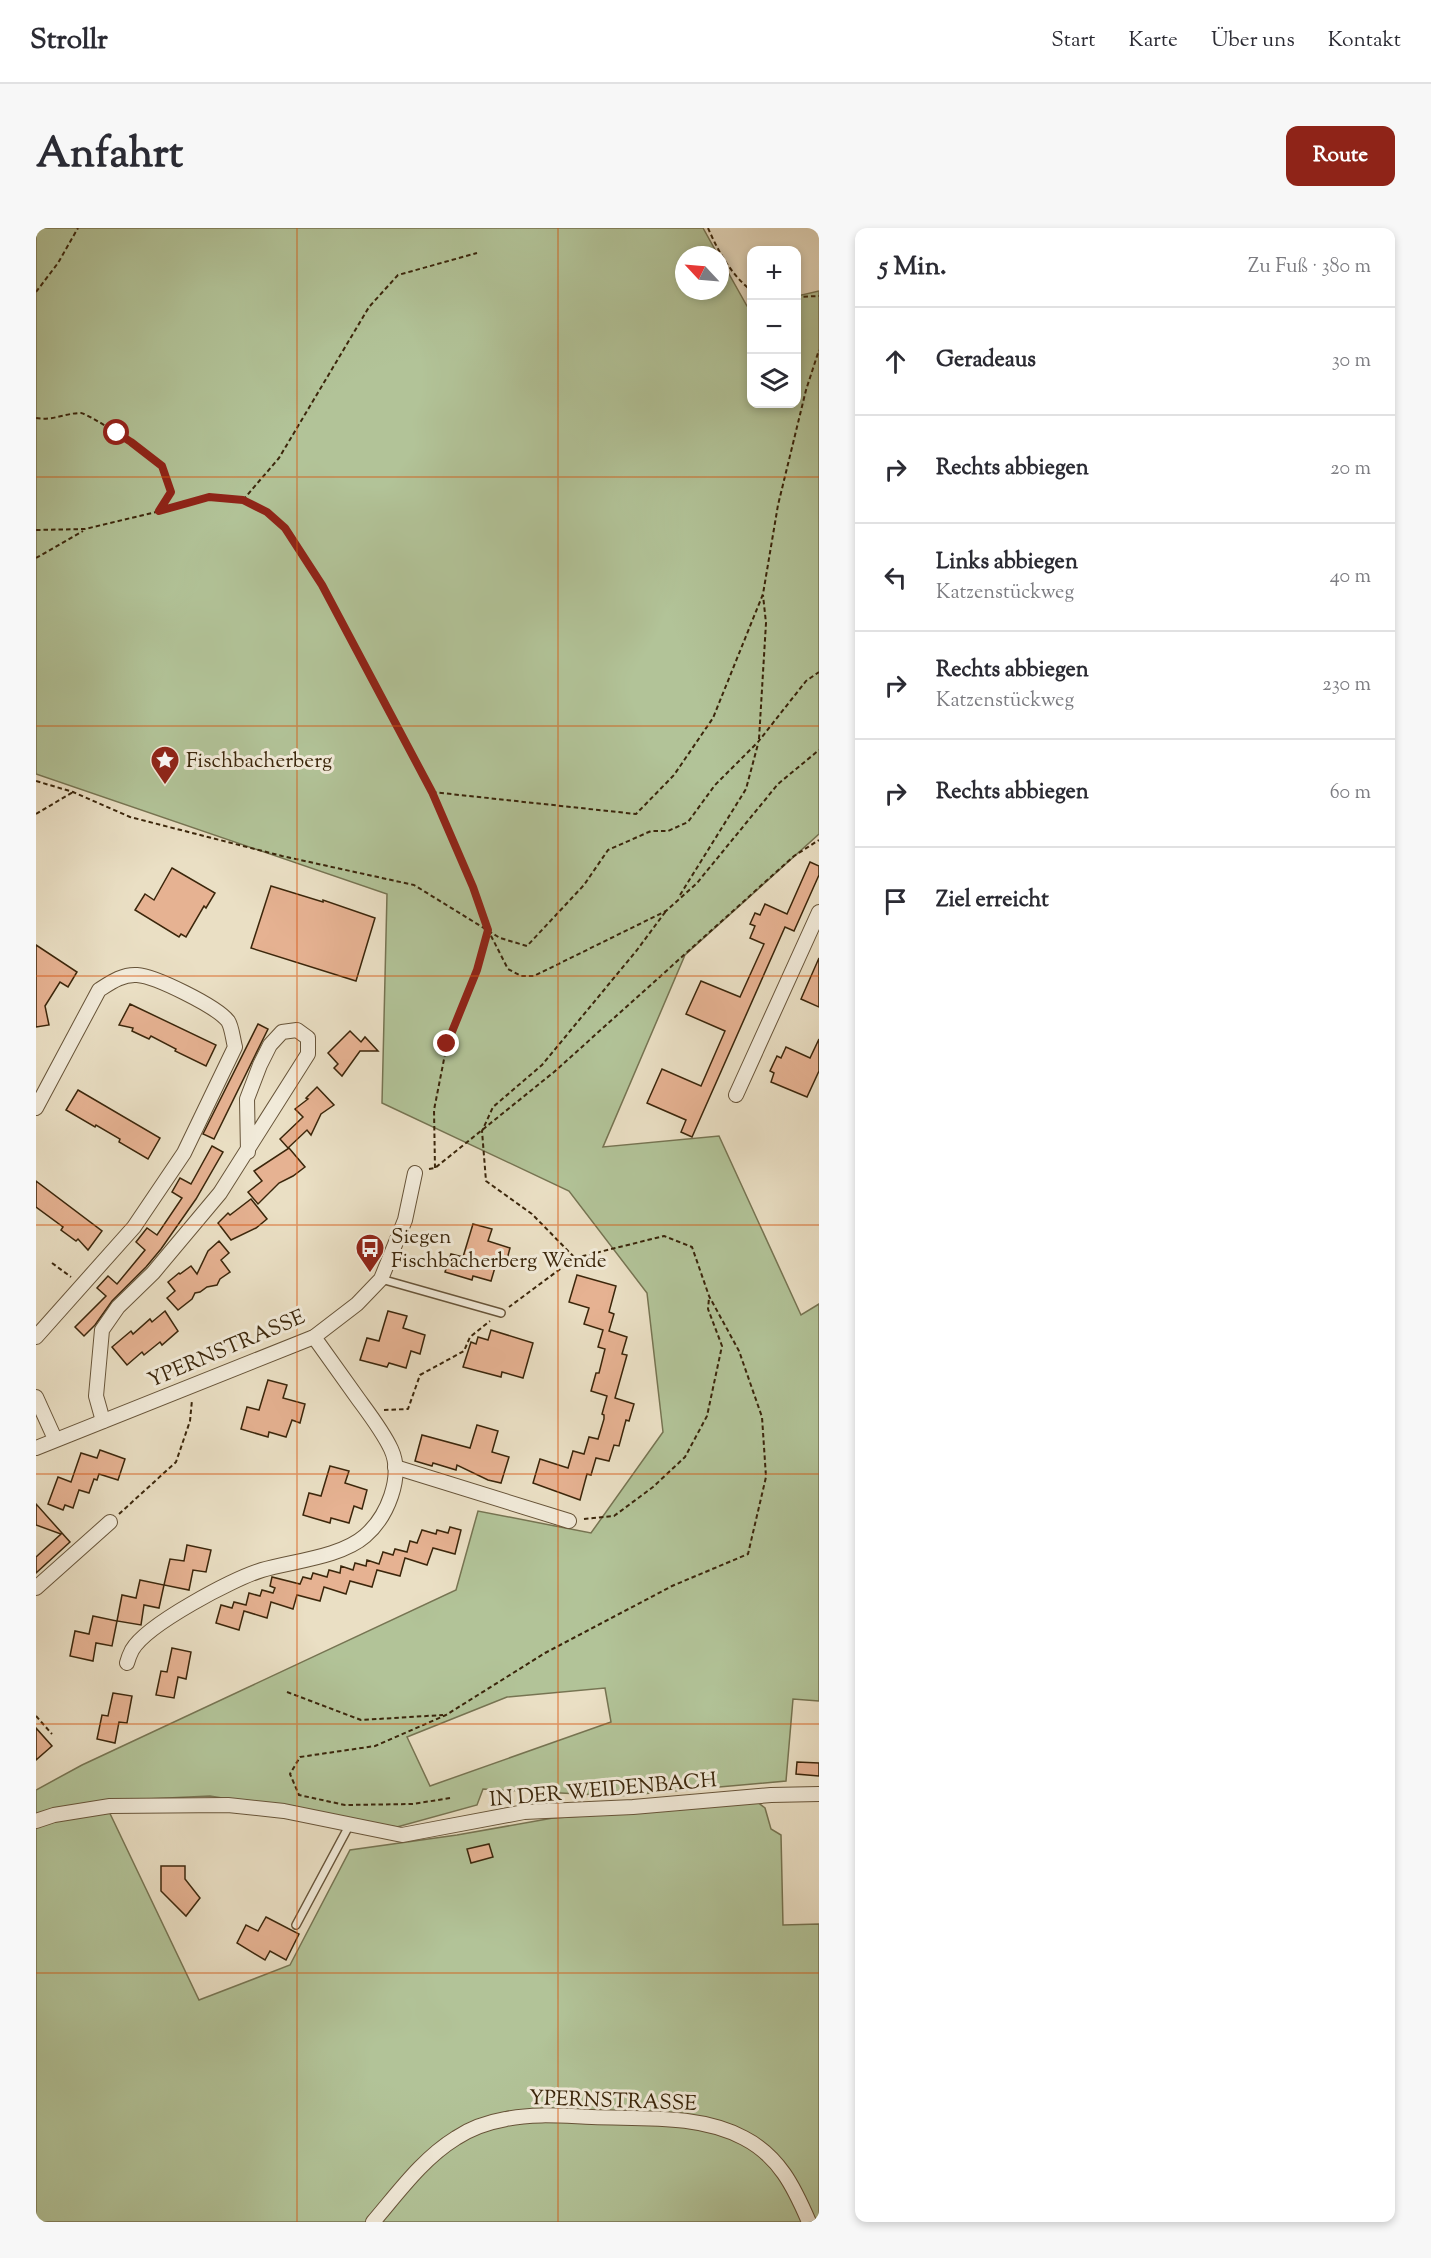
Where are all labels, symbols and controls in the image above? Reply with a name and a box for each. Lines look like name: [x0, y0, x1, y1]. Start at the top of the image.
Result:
text: Strollr: [30, 21, 108, 61]
text: Start: [1051, 26, 1095, 56]
text: Karte: [1128, 26, 1178, 56]
text: Über uns: [1211, 26, 1295, 56]
text: Kontakt: [1328, 26, 1401, 56]
text: Anfahrt: [36, 126, 183, 186]
button: Route: [1286, 126, 1395, 186]
north arrow: [675, 246, 729, 300]
map controls: [747, 246, 801, 408]
button: +: [747, 246, 801, 300]
text: 5 Min.: [879, 249, 947, 286]
text: Zu Fuß · 380 m: [1248, 253, 1371, 282]
button: −: [747, 300, 801, 354]
icon: ahead: [879, 345, 912, 378]
text: Geradeaus: [936, 345, 1036, 377]
text: 30 m: [1332, 347, 1371, 376]
button: layers: [747, 354, 801, 408]
route start: [103, 419, 129, 445]
icon: right: [879, 453, 912, 486]
text: Rechts abbiegen: [936, 453, 1089, 485]
text: 20 m: [1330, 455, 1371, 484]
text: Links abbiegen: [936, 547, 1078, 579]
icon: left: [879, 561, 912, 594]
text: 40 m: [1330, 563, 1371, 592]
text: Katzenstückweg: [936, 579, 1074, 608]
text: Rechts abbiegen: [936, 655, 1089, 687]
icon: right: [879, 669, 912, 702]
text: 230 m: [1322, 671, 1371, 700]
text: Katzenstückweg: [936, 687, 1074, 716]
place icon: Fischbacherberg: [149, 744, 181, 786]
place label: Fischbacherberg: [186, 747, 332, 777]
icon: right: [879, 777, 912, 810]
text: Rechts abbiegen: [936, 777, 1089, 809]
text: 60 m: [1330, 779, 1371, 808]
icon: arrive: [879, 885, 912, 918]
text: Ziel erreicht: [936, 885, 1049, 917]
route end: [433, 1030, 459, 1056]
place label: Siegen Fischbacherberg Wende: [391, 1223, 606, 1277]
bus stop icon: Siegen Fischbacherberg Wende: [354, 1232, 386, 1274]
street label: YPERNSTRASSE: [144, 1303, 310, 1396]
street label: IN DER WEIDENBACH: [488, 1766, 719, 1816]
street label: YPERNSTRASSE: [528, 2084, 698, 2120]

